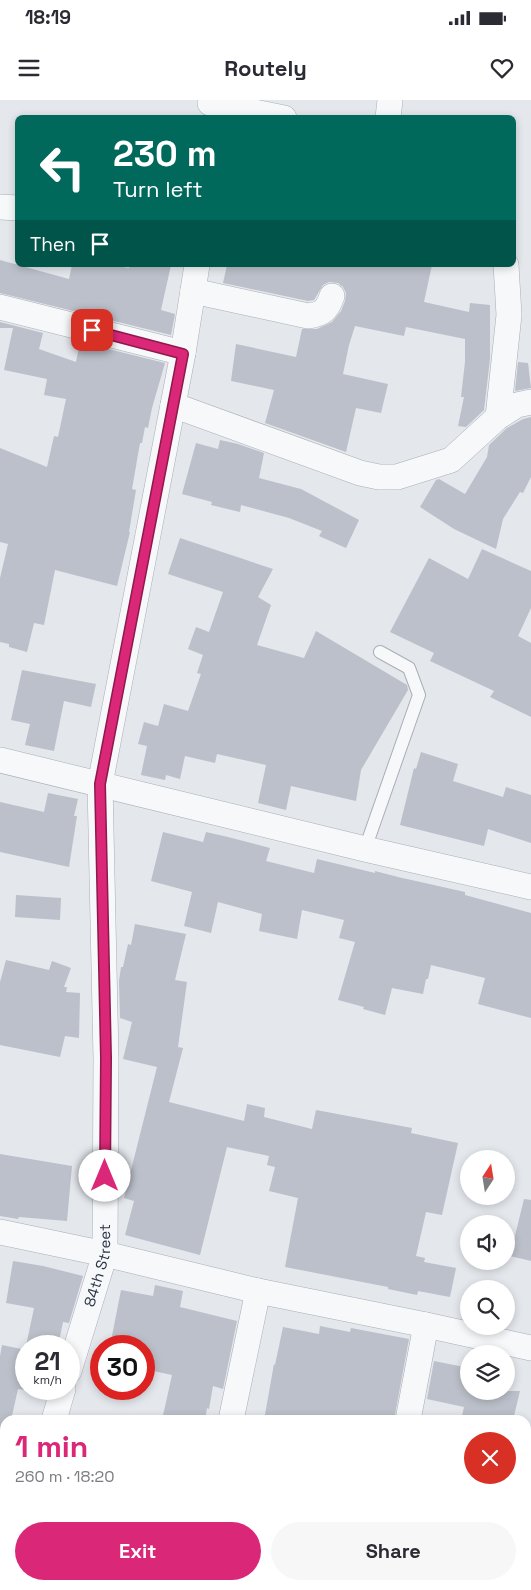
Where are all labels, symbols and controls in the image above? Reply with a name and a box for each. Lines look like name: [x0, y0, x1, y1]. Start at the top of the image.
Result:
text: 18:19: [25, 5, 71, 30]
icon: menu: [15, 54, 43, 82]
text: Routely: [224, 54, 307, 82]
icon: heart: [488, 54, 516, 82]
text: 230 m: [113, 132, 217, 176]
icon: left: [30, 135, 95, 200]
text: Turn left: [113, 175, 203, 203]
icon: arrive: [86, 230, 114, 258]
text: Then: [30, 232, 76, 257]
pin: [71, 309, 113, 351]
icon: arrive: [78, 316, 106, 344]
position arrow: [78, 1149, 130, 1201]
north arrow: [460, 1150, 515, 1205]
map controls: [460, 1150, 515, 1400]
button: sound: [460, 1215, 515, 1270]
street label: 84th Street: [79, 1224, 114, 1309]
button: search: [460, 1280, 515, 1335]
speed limit sign: 30: [90, 1335, 155, 1400]
text: 21: [34, 1345, 61, 1377]
button: layers: [460, 1345, 515, 1400]
text: km/h: [33, 1372, 62, 1388]
text: 1 min: [15, 1427, 88, 1466]
button: close: [464, 1432, 516, 1484]
text: 260 m · 18:20: [15, 1466, 114, 1487]
button: Exit: [15, 1522, 261, 1580]
button: Share: [271, 1522, 516, 1580]

